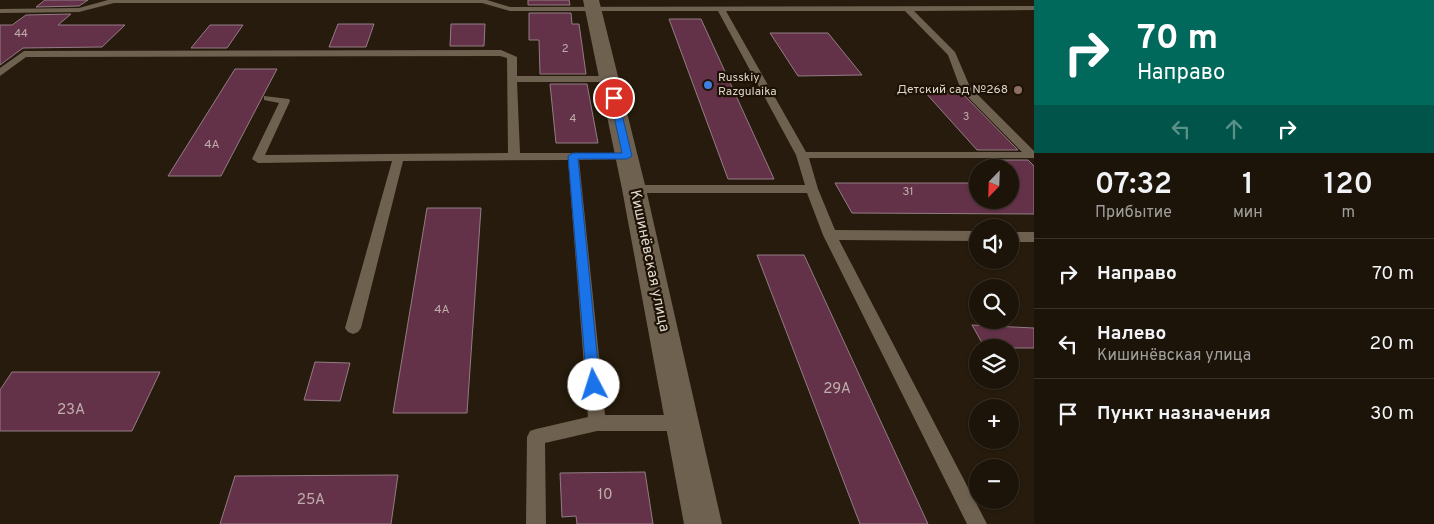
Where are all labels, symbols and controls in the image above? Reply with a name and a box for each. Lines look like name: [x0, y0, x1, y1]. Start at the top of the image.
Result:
text: 70 m: [1137, 17, 1218, 61]
icon: right: [1054, 20, 1119, 85]
house number: 44: [14, 27, 28, 41]
house number: 2: [562, 42, 568, 56]
text: Направо: [1137, 60, 1225, 87]
place label: Russkiy Razgulaika: [718, 70, 777, 100]
pin: [593, 77, 635, 119]
marker: Russkiy Razgulaika: [702, 79, 714, 91]
place label: Детский сад №268: [897, 82, 1008, 98]
icon: arrive: [600, 84, 628, 112]
marker: Детский сад №268: [1012, 84, 1024, 96]
house number: 3: [963, 110, 969, 124]
house number: 4: [570, 112, 577, 126]
icon: left: [1167, 115, 1195, 143]
icon: ahead: [1220, 115, 1248, 143]
icon: right: [1273, 115, 1301, 143]
house number: 4А: [204, 137, 220, 153]
north arrow: [969, 159, 1019, 209]
map controls: [969, 159, 1019, 509]
text: 07:32: [1095, 167, 1172, 204]
text: 1: [1242, 167, 1254, 204]
text: 120: [1324, 167, 1373, 204]
house number: 31: [902, 184, 914, 200]
street label: Кишинёвская улица: [625, 188, 673, 334]
text: Прибытие: [1095, 203, 1172, 223]
text: мин: [1233, 203, 1263, 223]
text: m: [1342, 203, 1355, 223]
button: sound: [969, 219, 1019, 269]
icon: right: [1054, 260, 1082, 288]
text: Направо: [1097, 262, 1177, 286]
text: 70 m: [1372, 262, 1414, 286]
button: search: [969, 279, 1019, 329]
house number: 4А: [434, 302, 450, 318]
text: Налево: [1097, 322, 1166, 346]
icon: left: [1054, 330, 1082, 358]
text: 20 m: [1370, 332, 1414, 356]
button: layers: [969, 339, 1019, 389]
text: Кишинёвская улица: [1097, 346, 1251, 366]
position arrow: [567, 358, 619, 410]
house number: 29А: [823, 380, 851, 399]
button: +: [969, 399, 1019, 449]
icon: arrive: [1054, 400, 1082, 428]
house number: 23А: [57, 401, 85, 420]
text: Пункт назначения: [1097, 402, 1271, 426]
text: 30 m: [1370, 402, 1414, 426]
button: −: [969, 459, 1019, 509]
house number: 10: [597, 486, 613, 505]
house number: 25А: [297, 491, 325, 510]

